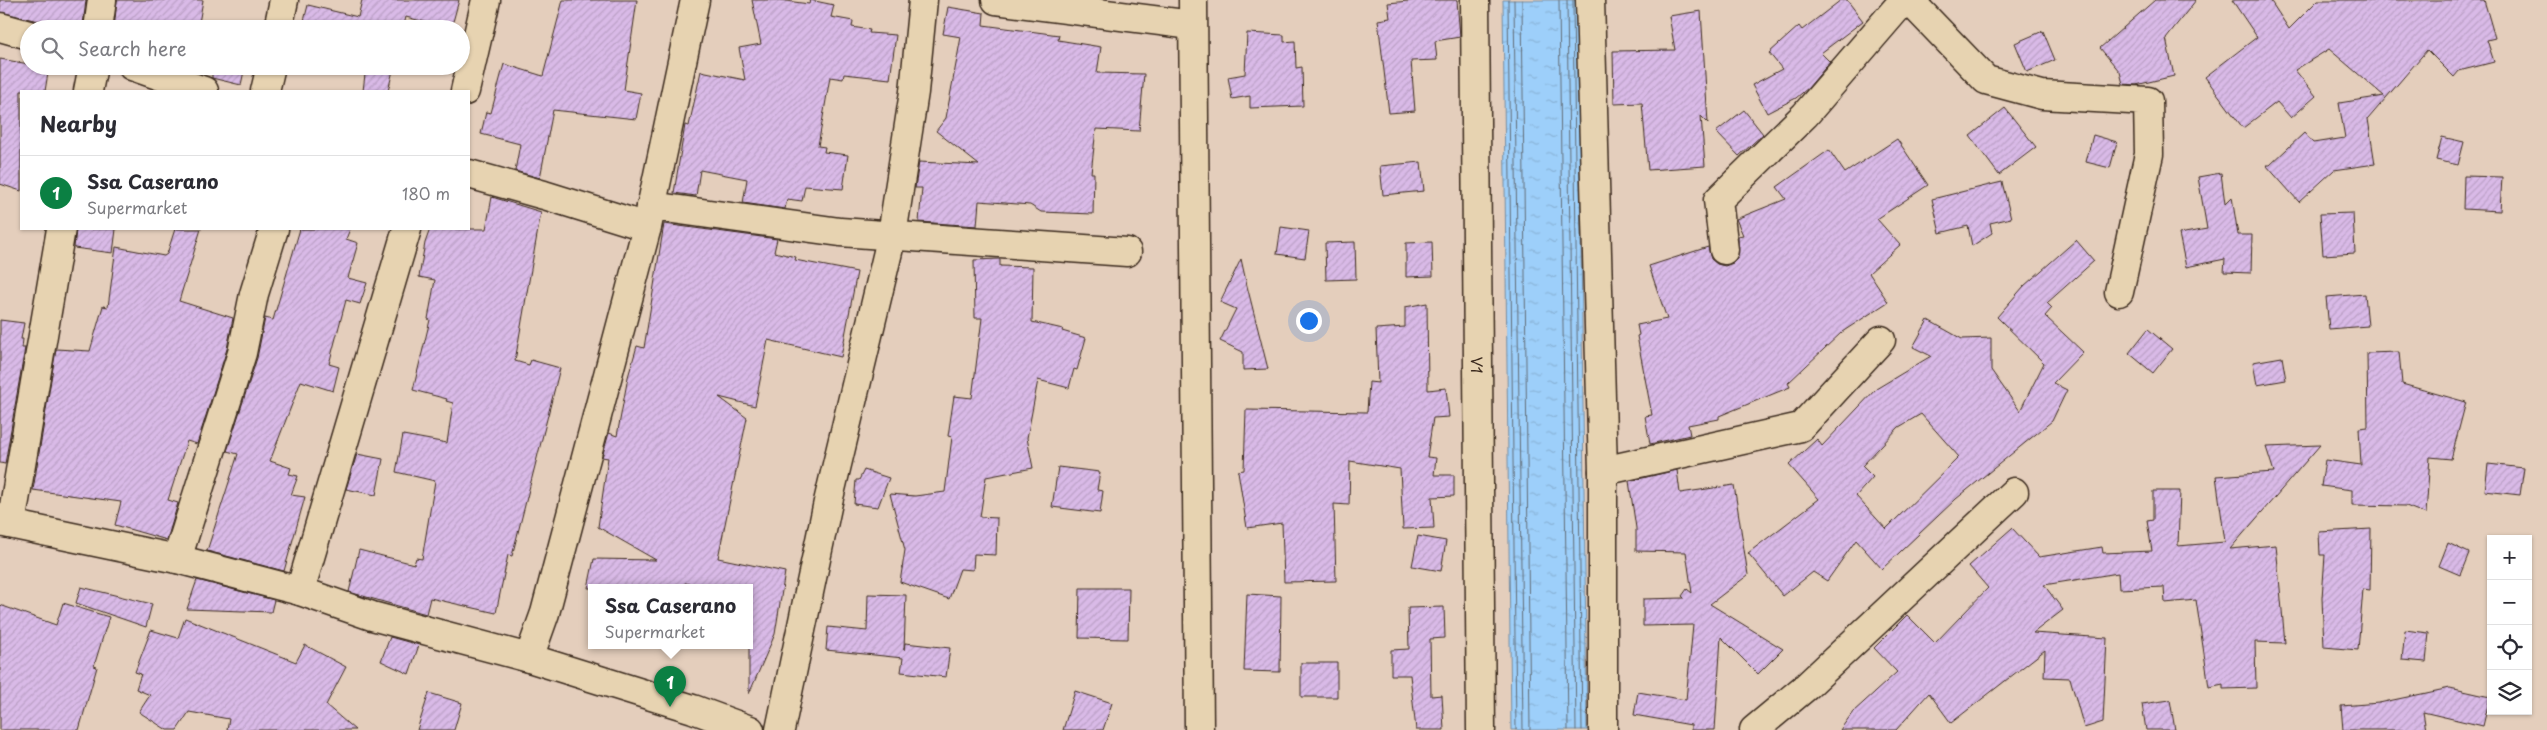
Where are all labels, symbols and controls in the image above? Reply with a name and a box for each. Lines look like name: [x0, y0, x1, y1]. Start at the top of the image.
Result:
search box: [20, 20, 470, 75]
icon: search: [38, 34, 66, 62]
text: Search here: [78, 34, 187, 62]
text: Nearby: [40, 107, 117, 139]
text: Ssa Caserano: [87, 167, 219, 195]
text: 1: [52, 181, 60, 205]
text: 180 m: [402, 181, 450, 205]
text: Supermarket: [87, 195, 187, 219]
your location: [1296, 308, 1322, 334]
street label: V1: [1466, 356, 1490, 373]
map controls: [2487, 535, 2532, 715]
button: +: [2487, 535, 2532, 580]
button: −: [2487, 580, 2532, 625]
popup: [588, 584, 753, 649]
text: Ssa Caserano: [605, 591, 736, 619]
text: Supermarket: [605, 619, 705, 643]
button: locate: [2487, 625, 2532, 670]
pin: 1: [654, 666, 686, 707]
button: layers: [2487, 670, 2532, 715]

